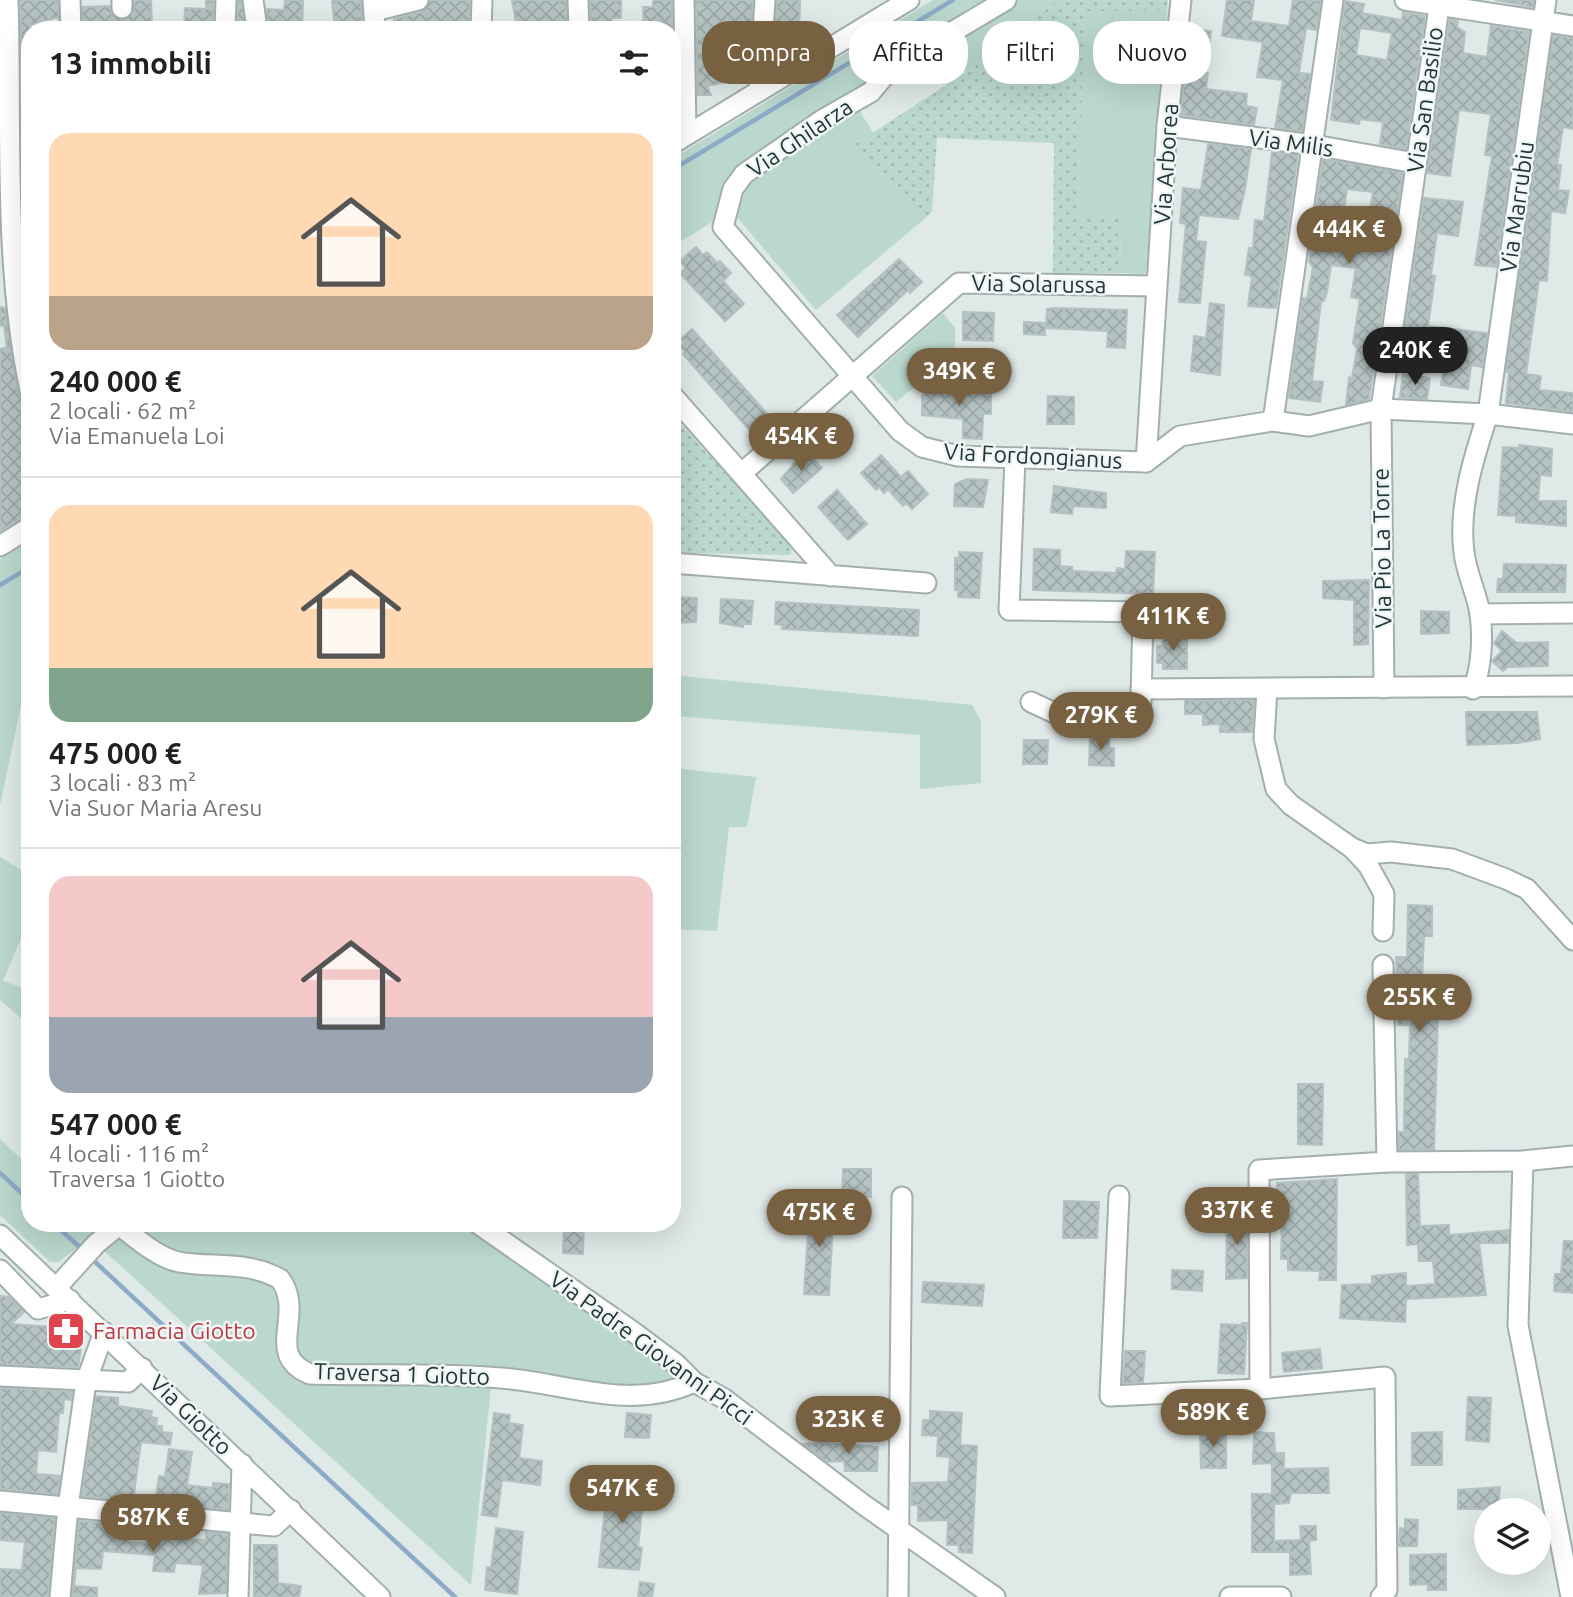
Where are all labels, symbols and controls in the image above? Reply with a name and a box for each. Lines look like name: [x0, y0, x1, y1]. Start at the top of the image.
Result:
chip: Compra: [702, 21, 835, 84]
chip: Affitta: [849, 21, 968, 84]
chip: Filtri: [982, 21, 1079, 84]
chip: Nuovo: [1093, 21, 1211, 84]
street label: Via San Basilio: [1402, 25, 1447, 175]
icon: filters: [615, 44, 653, 82]
text: 13 immobili: [49, 46, 212, 80]
street label: Via Ghilarza: [743, 93, 857, 182]
street label: Via Arborea: [1149, 102, 1182, 226]
street label: Via Milis: [1247, 124, 1335, 161]
street label: Via Marrubiu: [1495, 140, 1538, 274]
icon: home: [288, 179, 414, 305]
pin: 444K €: [1292, 206, 1406, 266]
text: 444K €: [1313, 216, 1385, 241]
street label: Via Solarussa: [971, 270, 1107, 297]
pin: 240K €: [1358, 328, 1472, 387]
text: 240K €: [1379, 337, 1451, 362]
pin: 349K €: [902, 348, 1016, 408]
text: 349K €: [923, 358, 995, 383]
text: 240 000 €: [49, 364, 182, 398]
text: 2 locali · 62 m²: [49, 398, 196, 423]
pin: 454K €: [744, 414, 858, 473]
text: Via Emanuela Loi: [49, 423, 224, 448]
text: 454K €: [765, 423, 837, 448]
street label: Via Fordongianus: [943, 438, 1123, 473]
street label: Via Pio La Torre: [1368, 468, 1395, 628]
icon: home: [288, 551, 414, 677]
pin: 411K €: [1116, 594, 1230, 653]
text: 411K €: [1137, 603, 1209, 628]
pin: 279K €: [1044, 692, 1158, 752]
text: 279K €: [1065, 702, 1137, 727]
text: 475 000 €: [49, 736, 182, 770]
text: 3 locali · 83 m²: [49, 770, 196, 795]
text: Via Suor Maria Aresu: [49, 795, 262, 820]
icon: home: [288, 922, 414, 1048]
pin: 255K €: [1362, 974, 1476, 1034]
text: 255K €: [1383, 984, 1455, 1009]
text: 547 000 €: [49, 1107, 182, 1141]
text: 4 locali · 116 m²: [49, 1141, 209, 1166]
text: Traversa 1 Giotto: [49, 1166, 225, 1191]
pin: 337K €: [1180, 1188, 1294, 1247]
pin: 475K €: [762, 1190, 876, 1249]
text: 337K €: [1201, 1197, 1273, 1222]
text: 475K €: [783, 1199, 855, 1224]
street label: Via Padre Giovanni Picci: [545, 1266, 757, 1429]
pharmacy icon: Farmacia Giotto: [45, 1310, 87, 1352]
place label: Farmacia Giotto: [93, 1318, 256, 1343]
street label: Traversa 1 Giotto: [314, 1358, 490, 1389]
street label: Via Giotto: [145, 1370, 237, 1460]
pin: 589K €: [1156, 1390, 1270, 1449]
pin: 323K €: [791, 1396, 905, 1456]
text: 589K €: [1177, 1399, 1249, 1424]
text: 323K €: [812, 1406, 884, 1431]
pin: 547K €: [565, 1466, 679, 1525]
text: 547K €: [586, 1475, 658, 1500]
pin: 587K €: [96, 1494, 210, 1554]
map controls: [1474, 1498, 1551, 1575]
button: layers: [1474, 1498, 1551, 1575]
text: 587K €: [117, 1504, 189, 1529]

